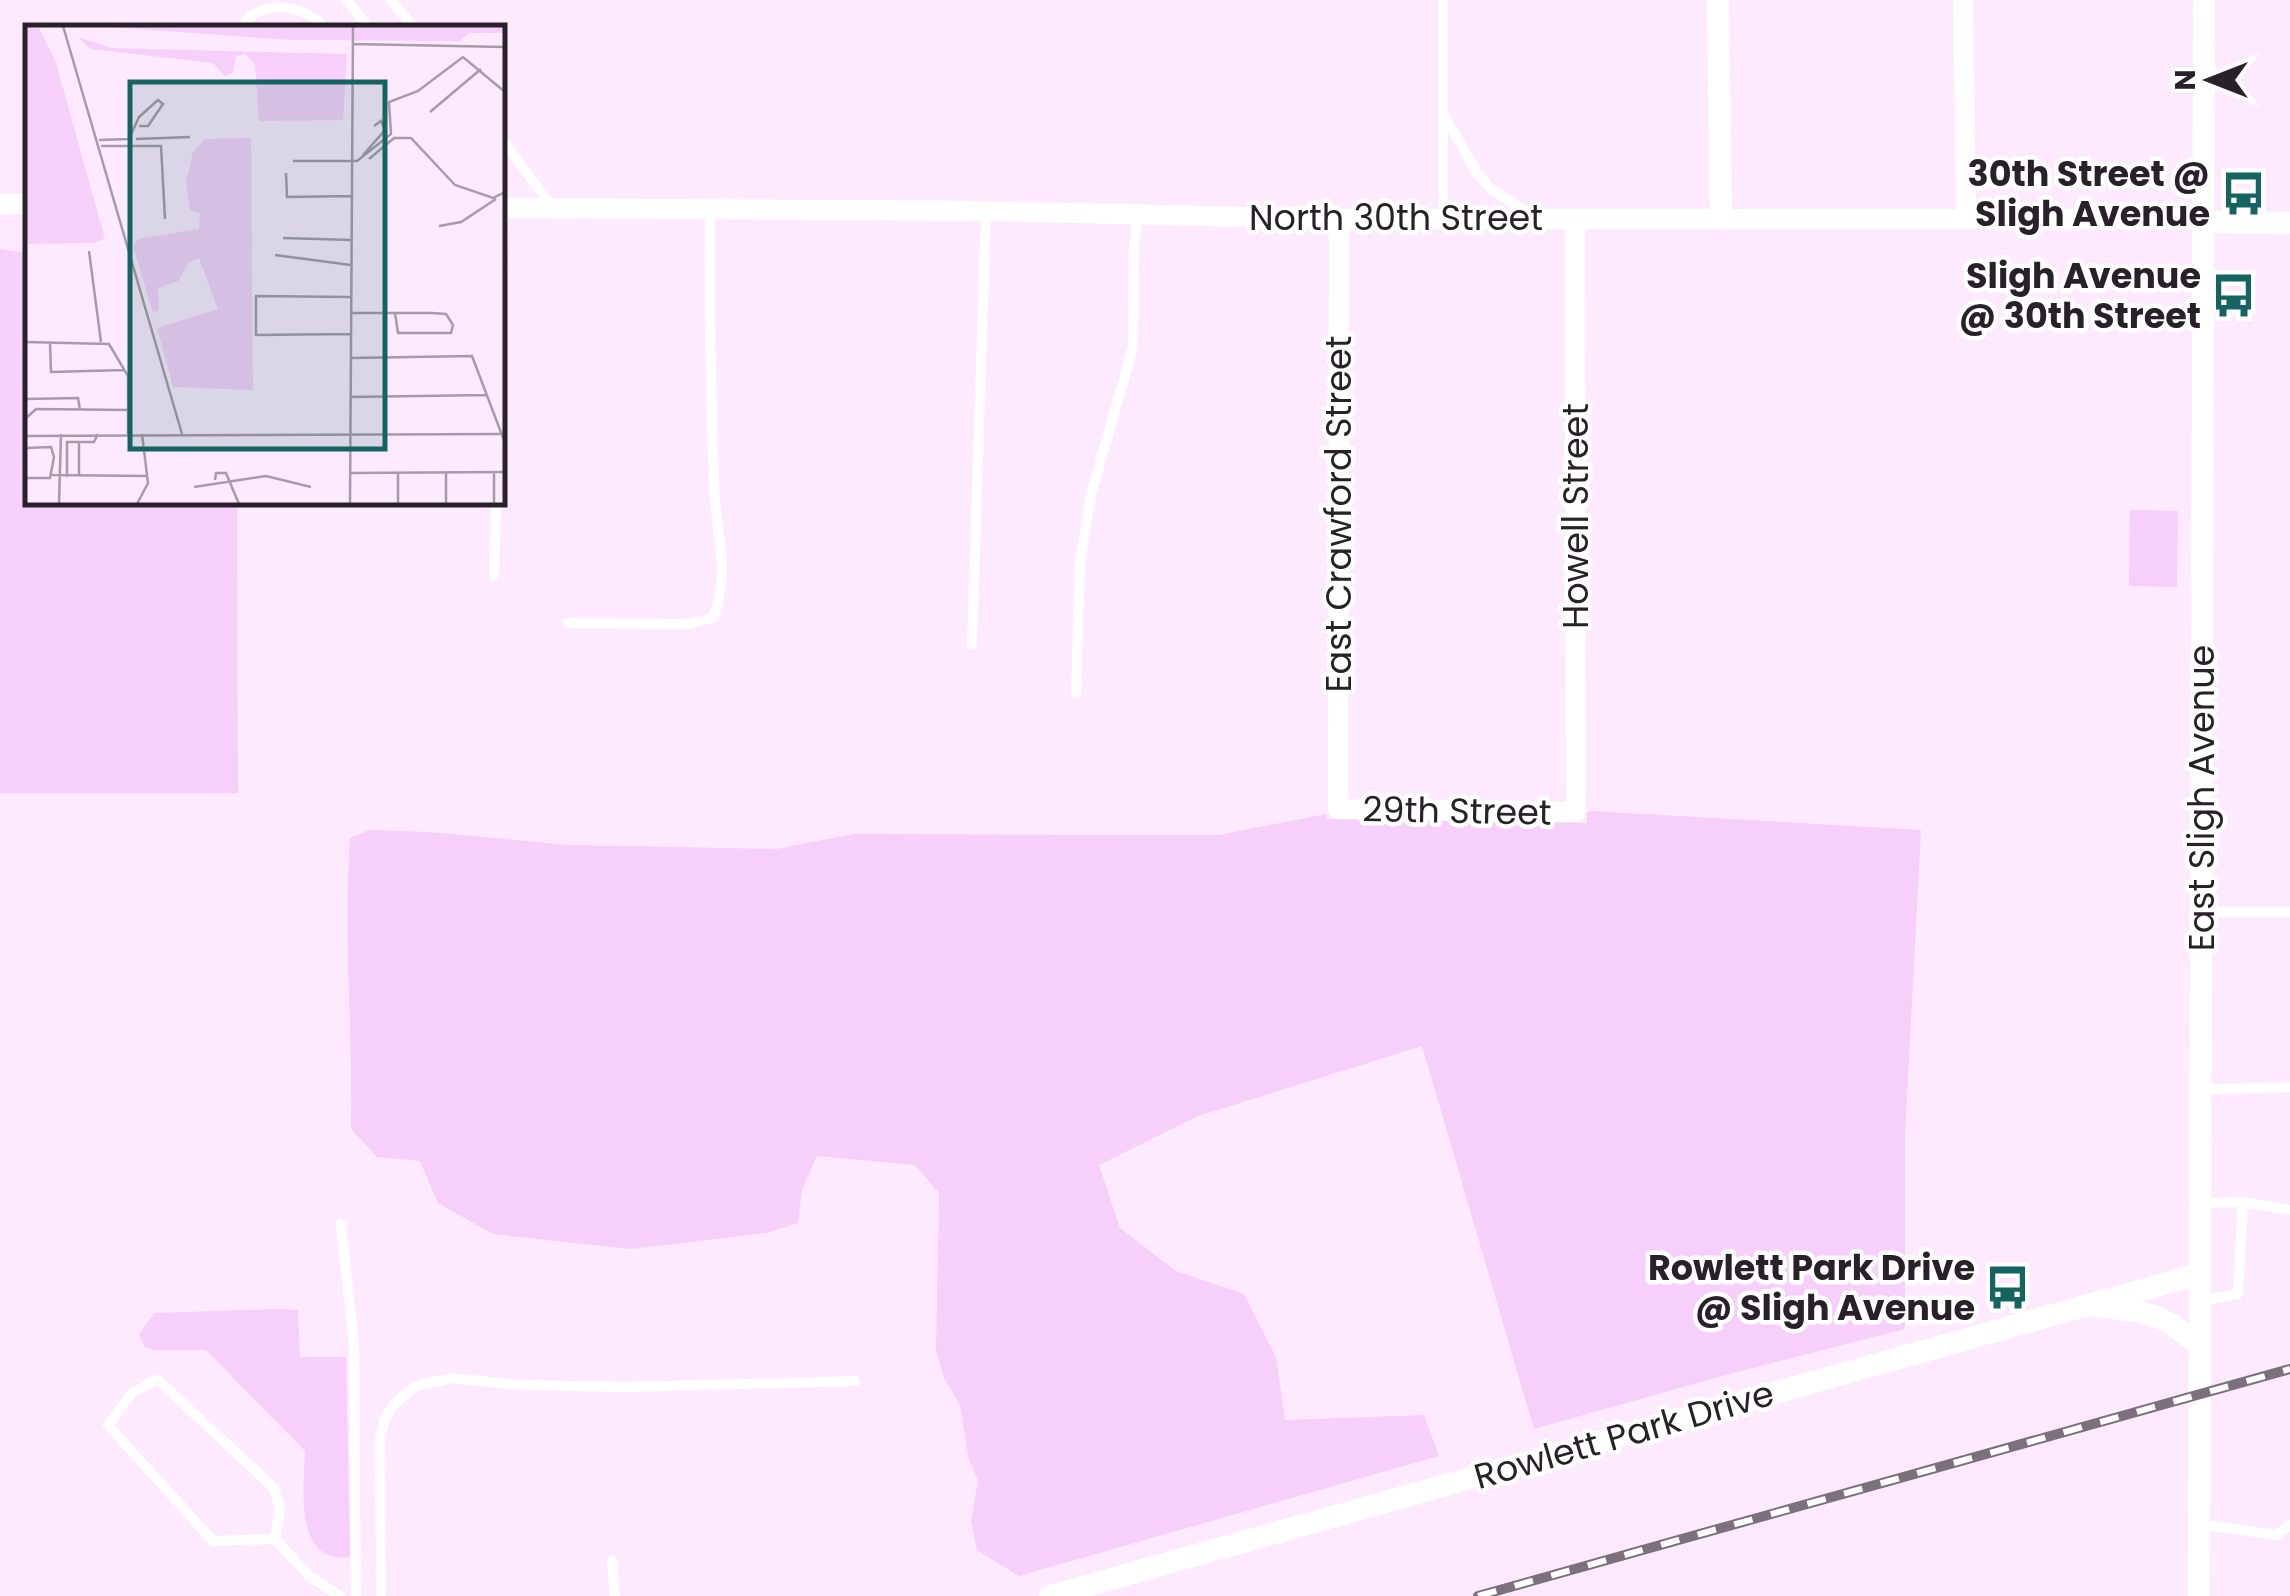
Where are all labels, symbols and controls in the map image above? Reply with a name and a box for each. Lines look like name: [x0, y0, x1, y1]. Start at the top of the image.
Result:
inset map: [25, 25, 505, 505]
north arrow: [2160, 30, 2260, 130]
text: N: [2166, 69, 2205, 91]
place label: 30th Street @ Sligh Avenue: [1968, 149, 2210, 238]
bus stop icon: 30th Street @ Sligh Avenue: [2219, 170, 2267, 218]
street label: North 30th Street: [1249, 193, 1543, 242]
place label: Sligh Avenue @ 30th Street: [1959, 251, 2201, 340]
bus stop icon: Sligh Avenue @ 30th Street: [2210, 272, 2258, 320]
street label: East Crawford Street: [1314, 336, 1363, 692]
street label: Howell Street: [1551, 403, 1600, 629]
street label: East Sligh Avenue: [2177, 645, 2226, 951]
street label: 29th Street: [1362, 784, 1552, 837]
place label: Rowlett Park Drive @ Sligh Avenue: [1648, 1243, 1975, 1332]
bus stop icon: Rowlett Park Drive @ Sligh Avenue: [1984, 1264, 2032, 1312]
street label: Rowlett Park Drive: [1468, 1368, 1779, 1501]

